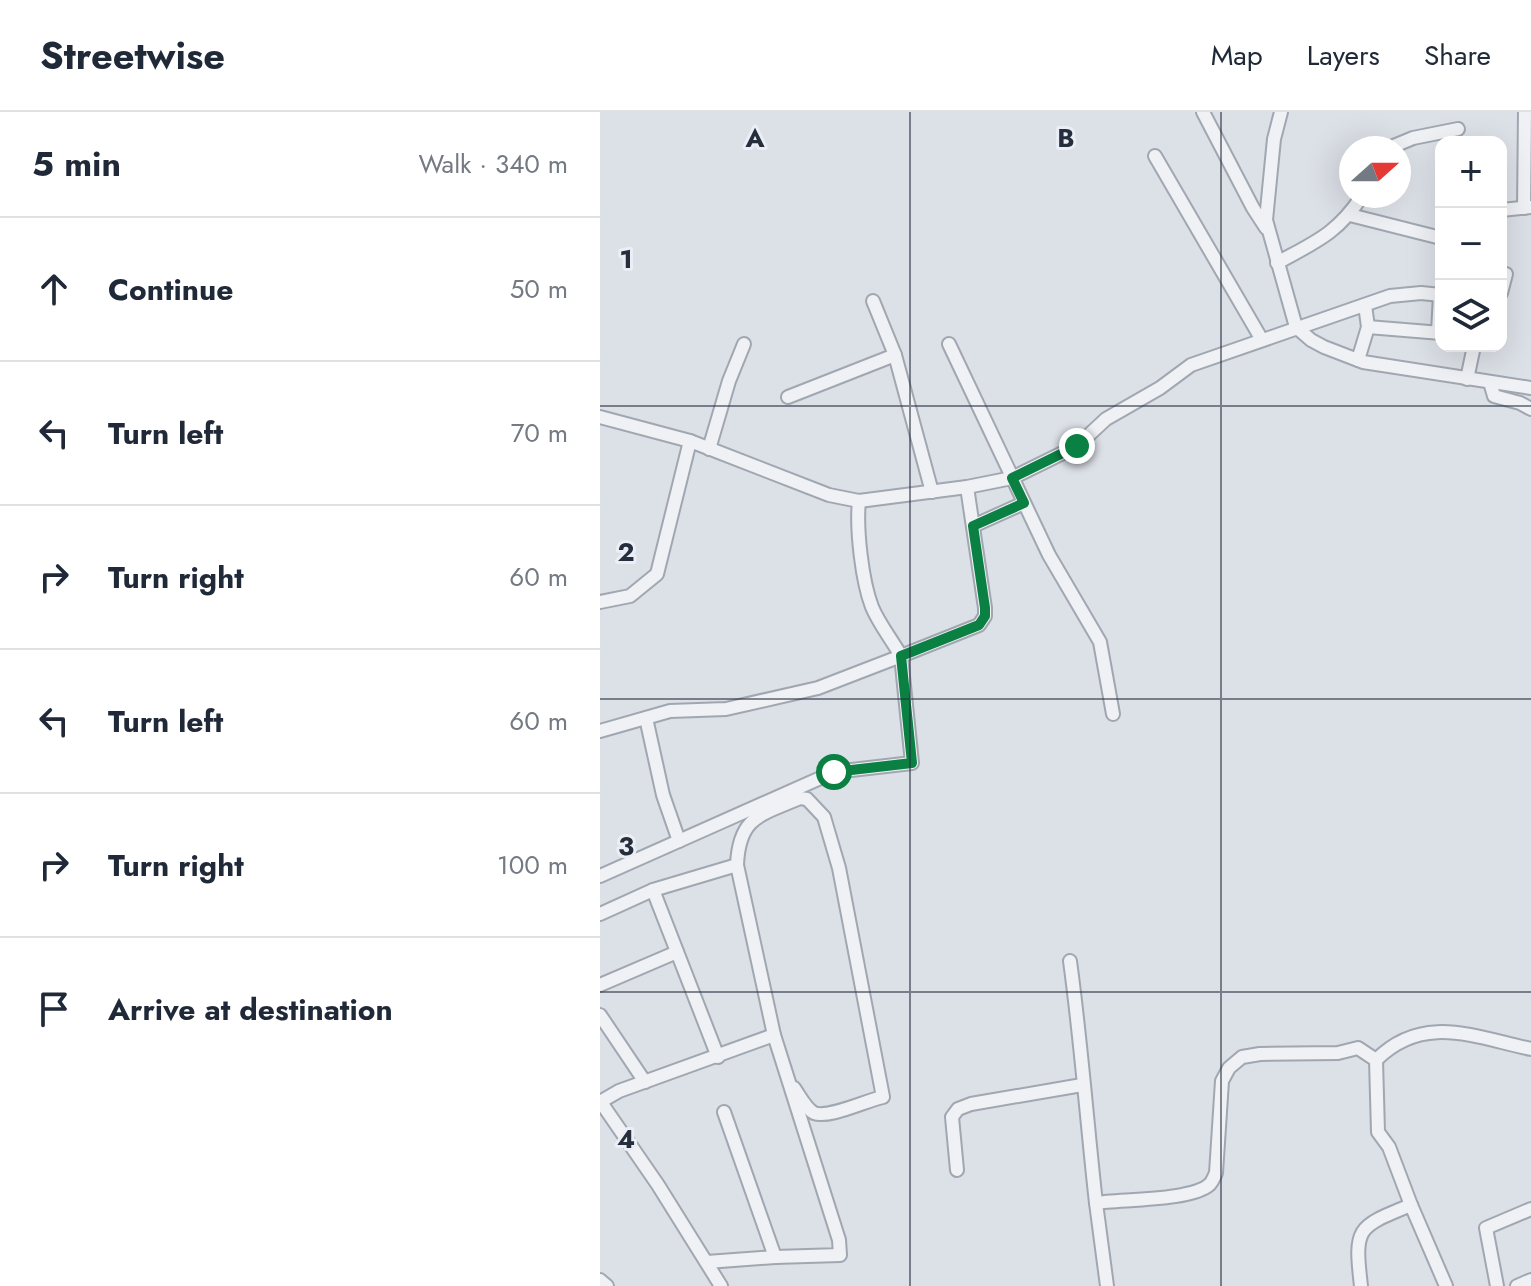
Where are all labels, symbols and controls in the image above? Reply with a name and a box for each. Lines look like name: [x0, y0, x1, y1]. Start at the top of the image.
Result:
text: Streetwise: [40, 28, 225, 83]
text: Map: [1211, 35, 1263, 76]
text: Layers: [1307, 35, 1380, 76]
text: Share: [1424, 35, 1491, 76]
text: A: [744, 119, 765, 157]
text: B: [1057, 119, 1075, 157]
north arrow: [1339, 136, 1411, 208]
map controls: [1435, 136, 1507, 352]
button: +: [1435, 136, 1507, 208]
text: 5 min: [32, 140, 121, 189]
text: Walk · 340 m: [418, 145, 568, 183]
button: −: [1435, 208, 1507, 280]
text: 1: [619, 240, 633, 278]
icon: ahead: [32, 267, 76, 311]
text: Continue: [108, 268, 234, 311]
text: 50 m: [510, 270, 568, 308]
button: layers: [1435, 280, 1507, 352]
icon: left: [32, 411, 76, 455]
text: Turn left: [108, 412, 223, 455]
text: 70 m: [511, 414, 568, 452]
route end: [1059, 428, 1095, 464]
text: 2: [617, 533, 635, 571]
icon: right: [32, 555, 76, 599]
text: Turn right: [108, 556, 244, 599]
text: 60 m: [509, 558, 568, 596]
icon: left: [32, 699, 76, 743]
text: Turn left: [108, 700, 223, 743]
text: 60 m: [509, 702, 568, 740]
route start: [816, 754, 852, 790]
text: 3: [618, 827, 634, 865]
icon: right: [32, 843, 76, 887]
text: Turn right: [108, 844, 244, 887]
text: 100 m: [497, 846, 568, 884]
icon: arrive: [32, 987, 76, 1031]
text: Arrive at destination: [108, 988, 393, 1031]
text: 4: [617, 1120, 635, 1158]

